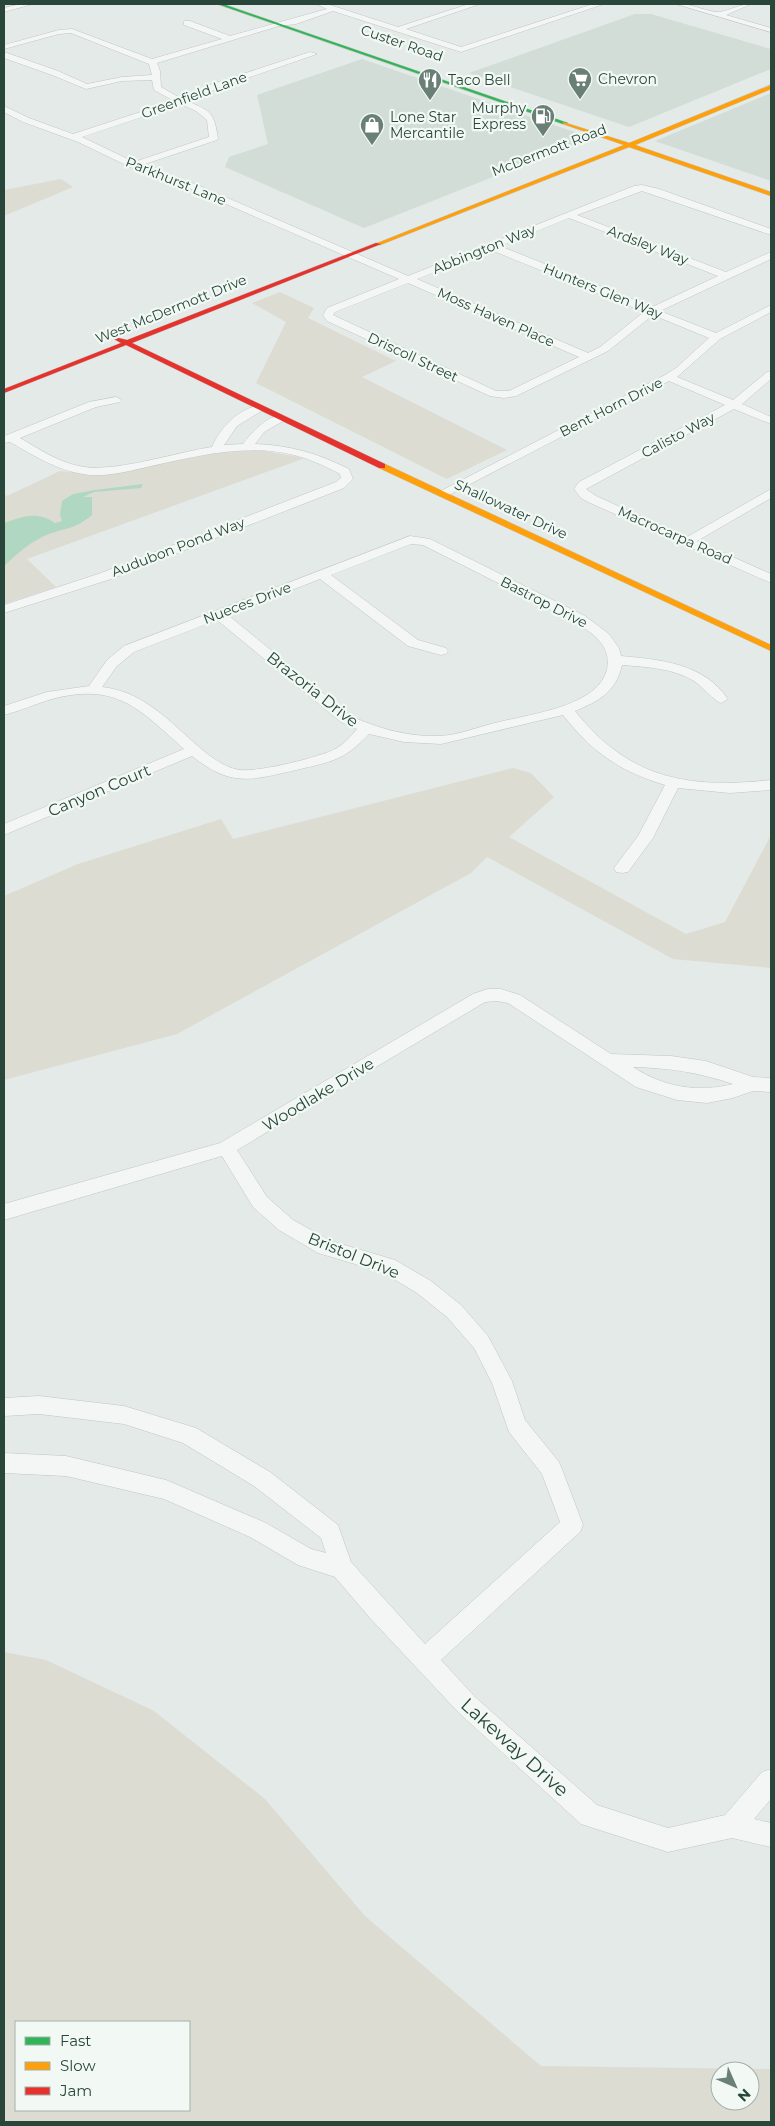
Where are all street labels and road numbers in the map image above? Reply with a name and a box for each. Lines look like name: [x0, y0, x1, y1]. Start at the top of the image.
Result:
street label: Custer Road: [359, 21, 445, 65]
street label: Greenfield Lane: [139, 68, 249, 122]
street label: McDermott Road: [489, 120, 609, 180]
street label: Parkhurst Lane: [123, 153, 229, 209]
street label: Abbington Way: [430, 220, 539, 278]
street label: Ardsley Way: [605, 221, 692, 269]
street label: Hunters Glen Way: [541, 259, 666, 323]
street label: West McDermott Drive: [93, 270, 249, 348]
street label: Moss Haven Place: [435, 283, 557, 351]
street label: Driscoll Street: [365, 328, 461, 386]
street label: Bent Horn Drive: [556, 373, 666, 441]
street label: Calisto Way: [638, 408, 718, 462]
street label: Shallowater Drive: [452, 475, 570, 543]
street label: Macrocarpa Road: [615, 502, 735, 568]
street label: Audubon Pond Way: [109, 513, 248, 581]
street label: Bastrop Drive: [497, 572, 591, 632]
street label: Nueces Drive: [201, 578, 293, 628]
street label: Brazoria Drive: [263, 648, 362, 731]
street label: Canyon Court: [45, 760, 154, 821]
street label: Woodlake Drive: [259, 1054, 377, 1135]
street label: Bristol Drive: [305, 1228, 402, 1282]
street label: Lakeway Drive: [456, 1693, 573, 1802]

